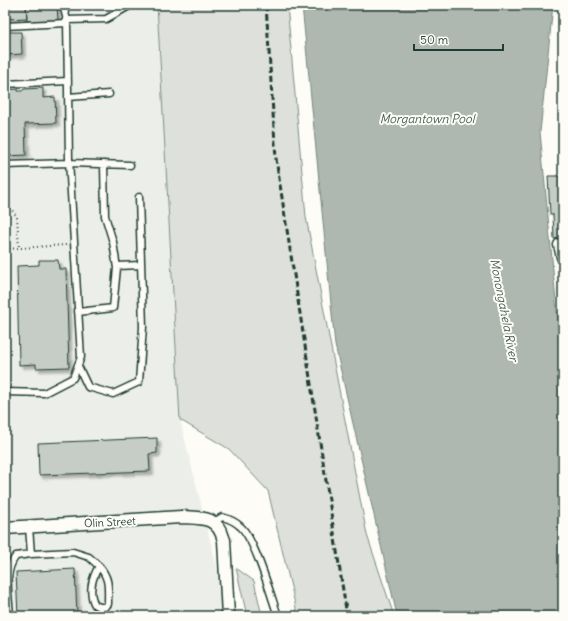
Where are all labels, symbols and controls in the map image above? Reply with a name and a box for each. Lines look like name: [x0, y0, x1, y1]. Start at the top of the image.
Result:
scale bar: [414, 26, 503, 52]
text: 50 m: [420, 32, 449, 47]
water label: Morgantown Pool: [380, 111, 477, 126]
water label: Monongahela River: [487, 257, 522, 364]
street label: Olin Street: [84, 514, 137, 530]

